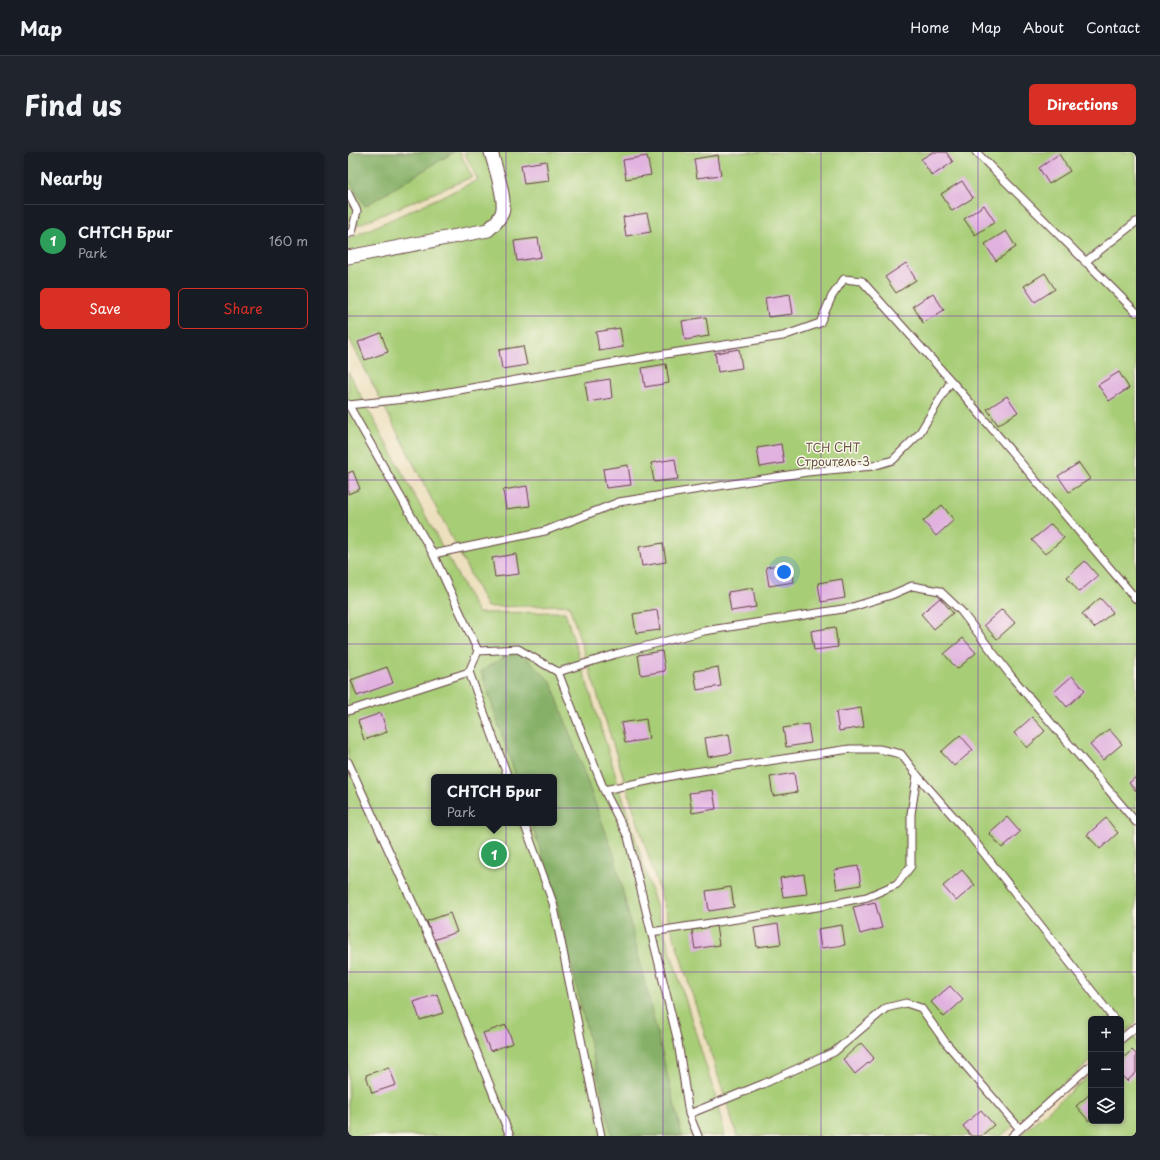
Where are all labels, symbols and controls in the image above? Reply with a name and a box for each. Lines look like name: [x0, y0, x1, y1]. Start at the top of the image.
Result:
text: Map: [20, 14, 62, 42]
text: Home: [910, 17, 949, 38]
text: Map: [971, 17, 1001, 38]
text: About: [1023, 17, 1064, 38]
text: Contact: [1086, 17, 1140, 38]
text: Find us: [24, 83, 122, 126]
button: Directions: [1029, 84, 1136, 125]
text: Nearby: [40, 165, 102, 191]
text: СНТСН Бриг: [78, 220, 173, 243]
text: 1: [50, 231, 56, 250]
text: 160 m: [269, 231, 308, 250]
text: Park: [78, 243, 107, 262]
button: Save: [40, 288, 170, 329]
button: Share: [178, 288, 308, 329]
park label: ТСН СНТ Строитель-3: [796, 438, 870, 470]
your location: [774, 562, 794, 582]
popup: [431, 774, 557, 826]
text: СНТСН Бриг: [447, 779, 541, 802]
text: Park: [447, 802, 476, 821]
pin: 1: [481, 839, 507, 869]
map controls: [1088, 1016, 1124, 1124]
button: +: [1088, 1016, 1124, 1052]
button: −: [1088, 1052, 1124, 1088]
button: layers: [1088, 1088, 1124, 1124]

